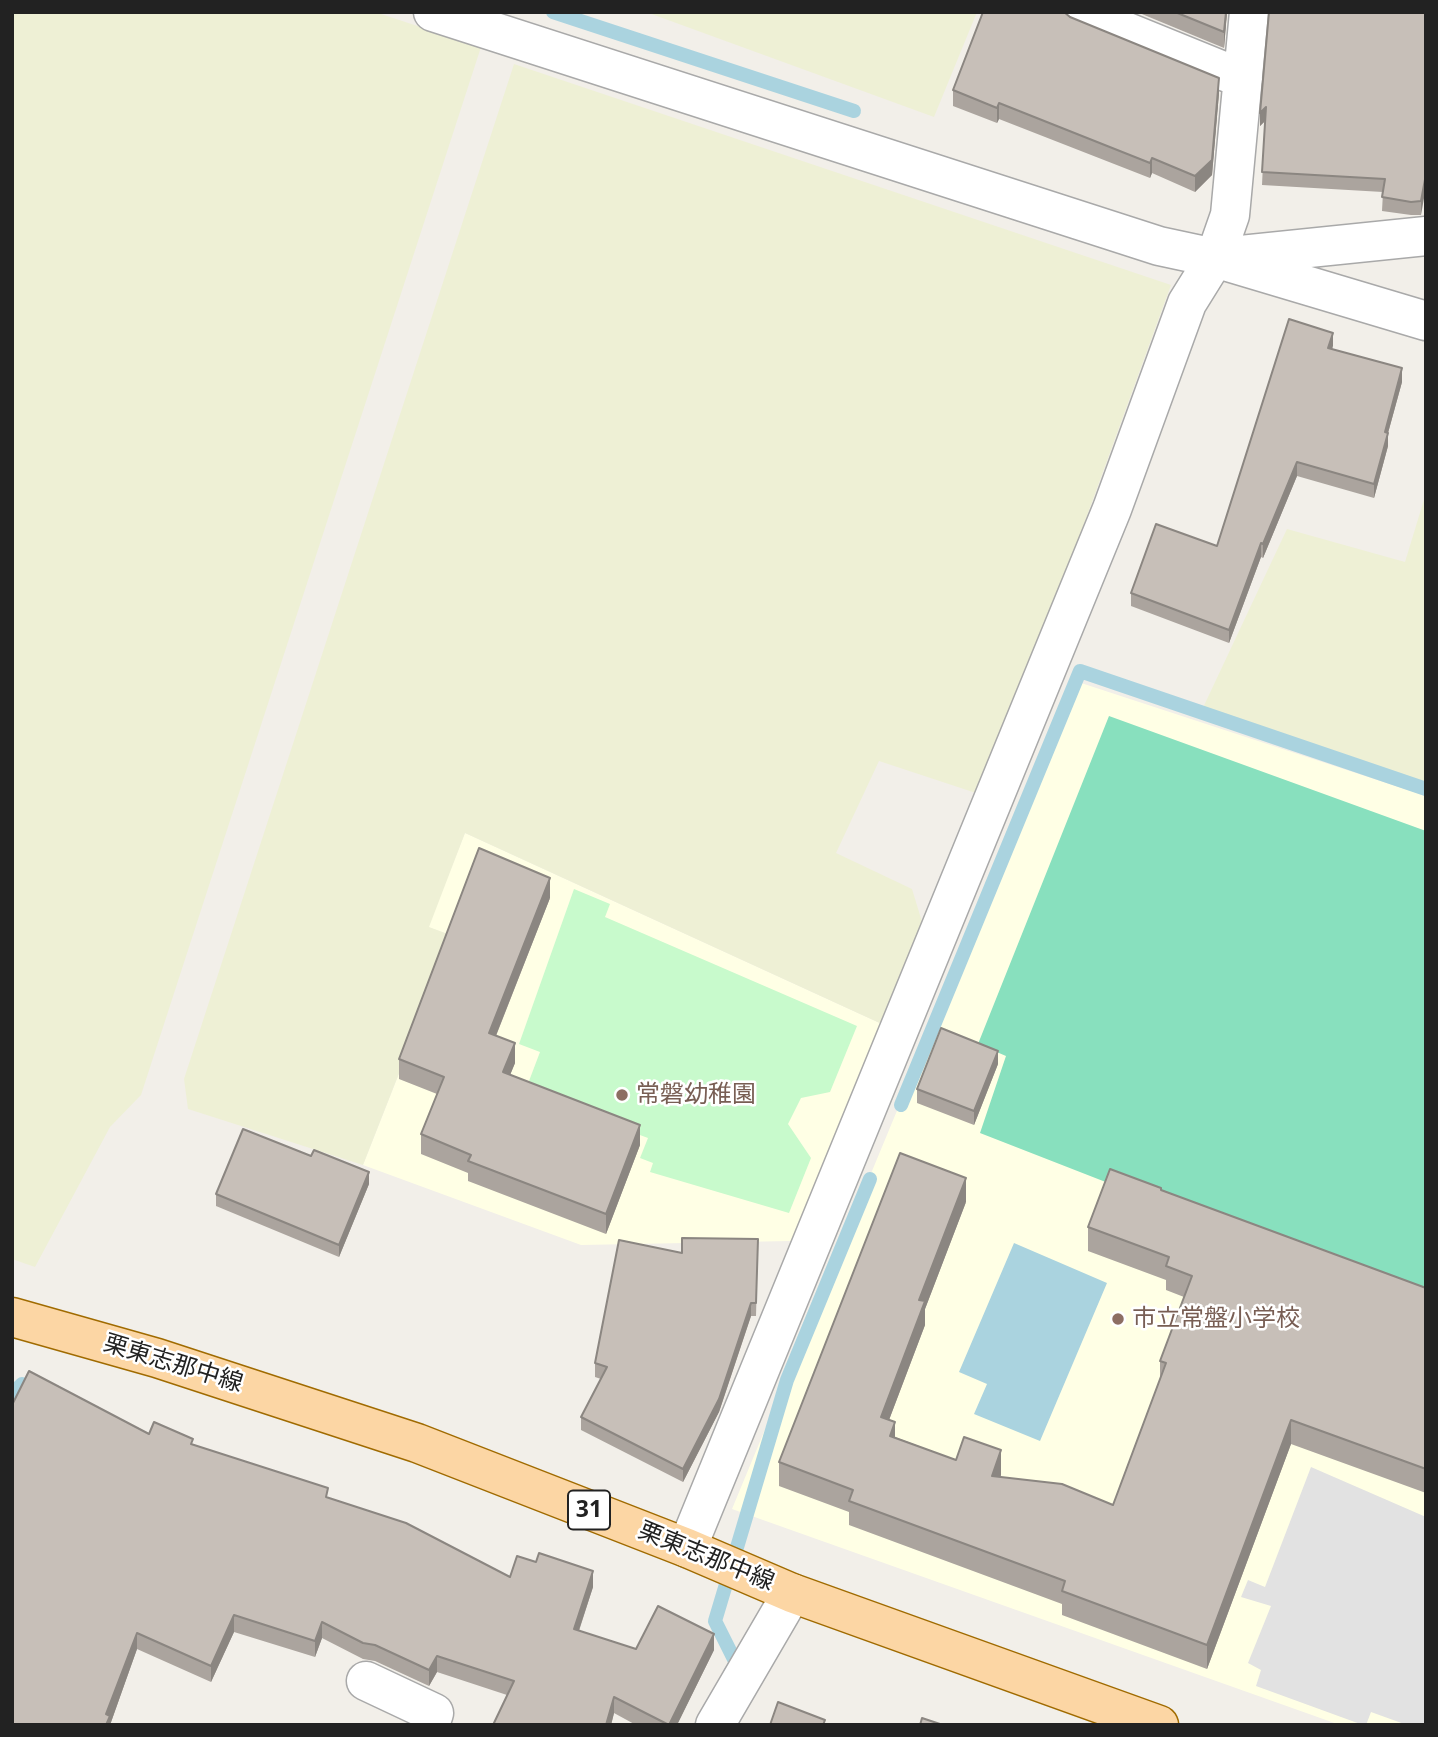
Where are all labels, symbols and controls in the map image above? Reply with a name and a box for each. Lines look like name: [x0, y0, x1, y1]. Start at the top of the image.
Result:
place label: 常磐幼稚園: [636, 1081, 756, 1109]
marker: 常磐幼稚園: [614, 1087, 630, 1103]
place label: 市立常盤小学校: [1132, 1305, 1300, 1333]
marker: 市立常盤小学校: [1110, 1311, 1126, 1327]
street label: 栗東志那中線: [100, 1329, 246, 1399]
road number: 31: [568, 1490, 610, 1530]
street label: 栗東志那中線: [634, 1517, 778, 1597]

